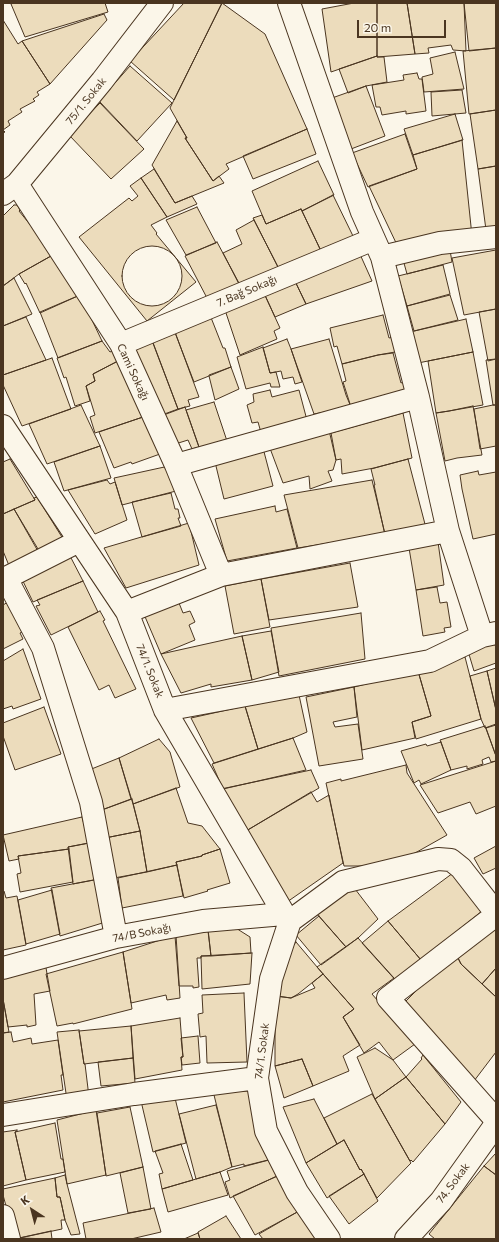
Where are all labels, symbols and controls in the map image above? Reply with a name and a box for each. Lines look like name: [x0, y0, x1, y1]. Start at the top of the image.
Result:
scale bar: [359, 12, 448, 38]
text: 20 m: [364, 20, 391, 34]
street label: 75/1. Sokak: [63, 75, 109, 127]
street label: 7. Bağ Sokağı: [215, 272, 279, 310]
street label: Cami Sokağı: [114, 341, 152, 403]
street label: 74/1. Sokak: [133, 642, 167, 700]
street label: 74/B Sokağı: [112, 921, 172, 945]
street label: 74/1. Sokak: [252, 1022, 272, 1080]
street label: 74. Sokak: [434, 1160, 472, 1206]
north arrow: [12, 1190, 52, 1230]
text: K: [18, 1192, 32, 1207]

